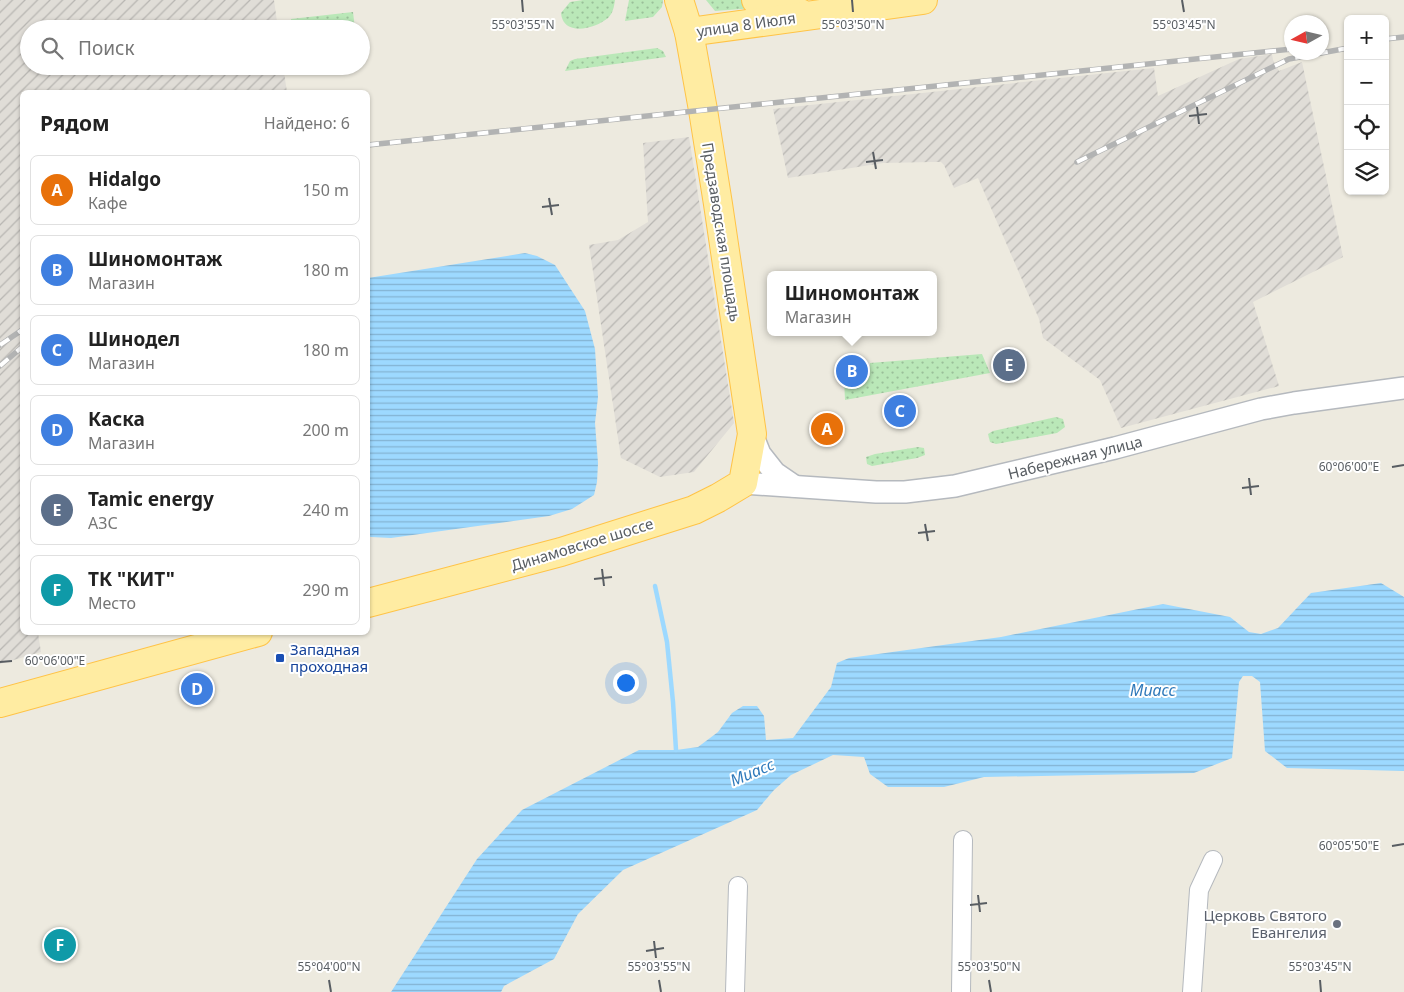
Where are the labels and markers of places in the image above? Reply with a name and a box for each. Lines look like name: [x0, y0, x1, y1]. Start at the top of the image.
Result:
pin: E: [993, 346, 1025, 384]
pin: B: [836, 352, 868, 390]
pin: C: [884, 392, 916, 430]
pin: A: [811, 410, 843, 448]
place label: Западная проходная: [290, 639, 368, 676]
marker: Западная проходная: [274, 652, 286, 664]
pin: D: [181, 670, 213, 708]
place label: Церковь Святого Евангелия: [1204, 905, 1327, 942]
marker: Церковь Святого Евангелия: [1331, 918, 1343, 930]
pin: F: [44, 926, 76, 964]

